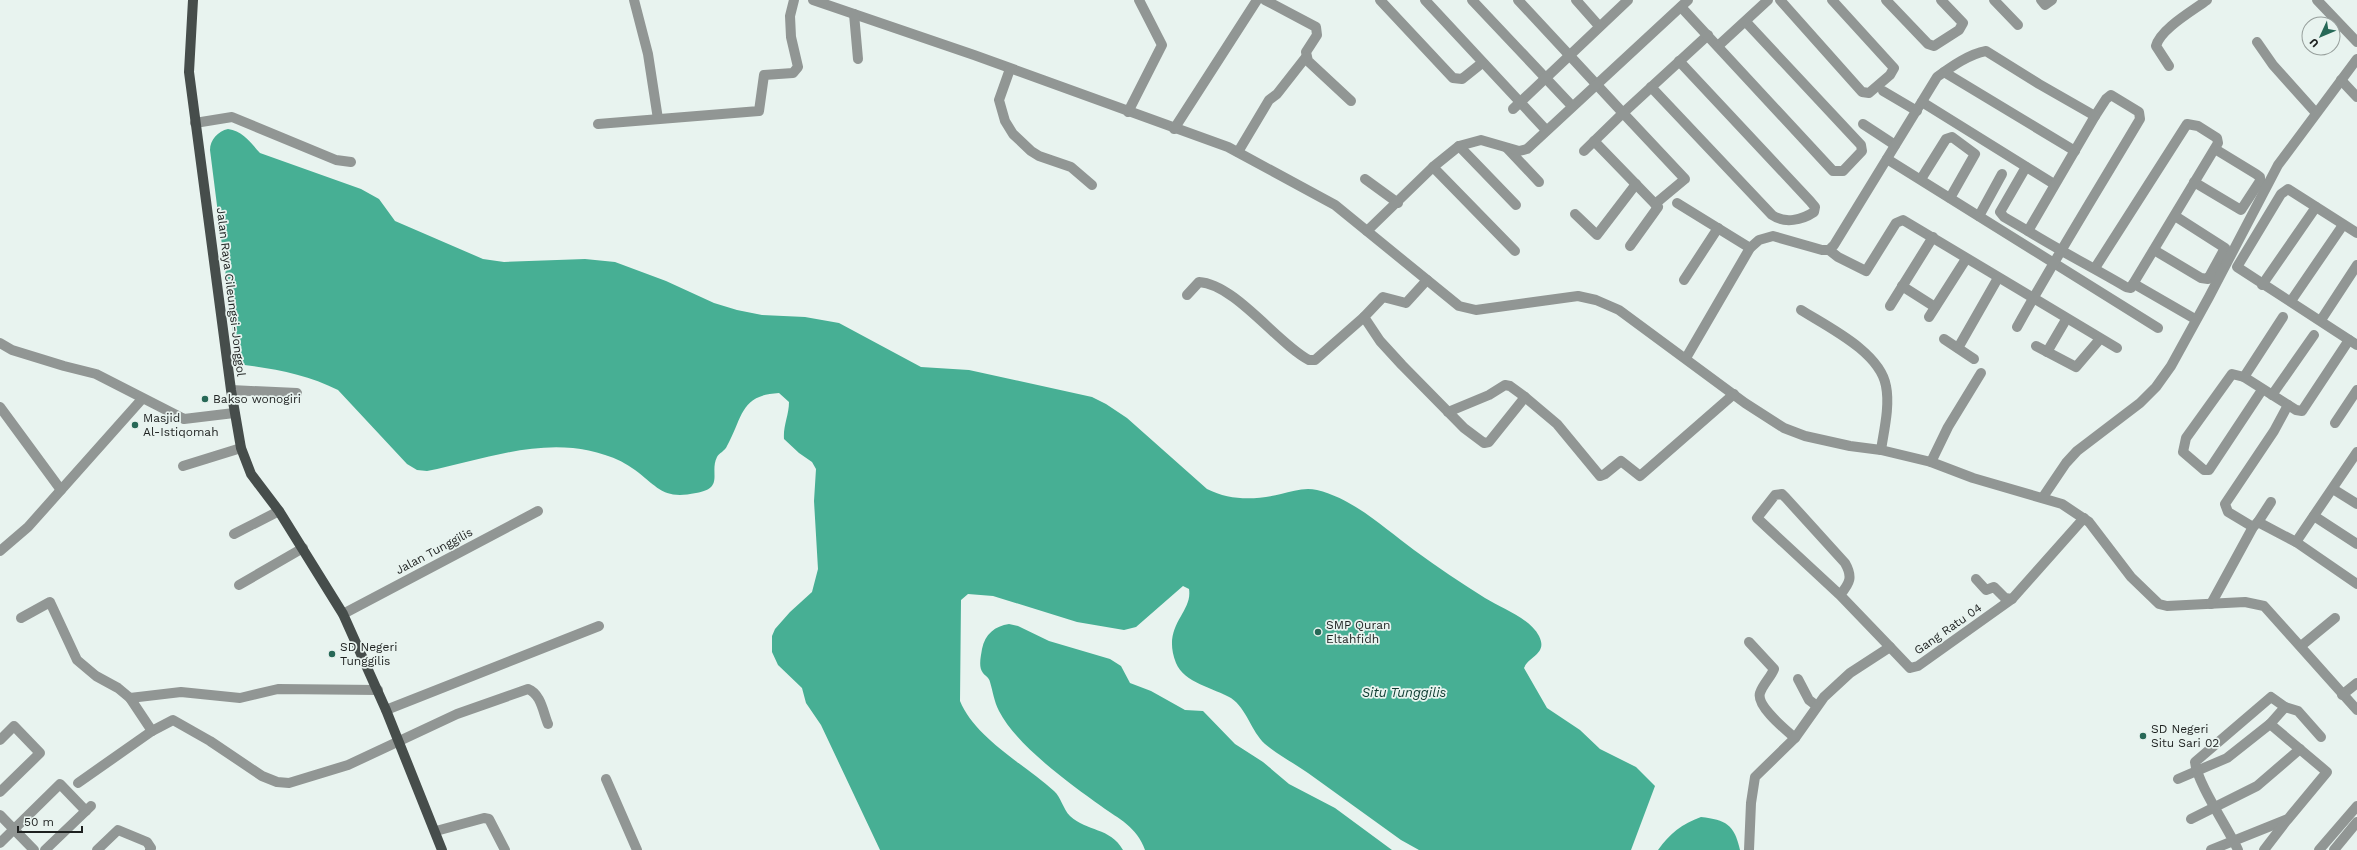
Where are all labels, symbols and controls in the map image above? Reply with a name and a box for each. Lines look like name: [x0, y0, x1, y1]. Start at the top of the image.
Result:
north arrow: [2301, 16, 2341, 56]
text: U: [2307, 35, 2322, 50]
street label: Jalan Raya Cileungsi-Jonggol: [214, 207, 248, 378]
place label: Bakso wonogiri: [213, 392, 301, 406]
marker: Bakso wonogiri: [200, 394, 210, 404]
place label: Masjid Al-Istiqomah: [143, 411, 219, 439]
marker: Masjid Al-Istiqomah: [130, 420, 140, 430]
street label: Jalan Tunggilis: [393, 525, 475, 577]
street label: Gang Ratu 04: [1912, 601, 1984, 657]
place label: SMP Quran Eltahfidh: [1326, 618, 1390, 646]
marker: SMP Quran Eltahfidh: [1313, 627, 1323, 637]
place label: SD Negeri Tunggilis: [340, 640, 397, 668]
marker: SD Negeri Tunggilis: [327, 649, 337, 659]
water label: Situ Tunggilis: [1362, 685, 1446, 700]
place label: SD Negeri Situ Sari 02: [2151, 722, 2219, 750]
marker: SD Negeri Situ Sari 02: [2138, 731, 2148, 741]
scale bar: [18, 808, 82, 834]
text: 50 m: [24, 815, 54, 829]

